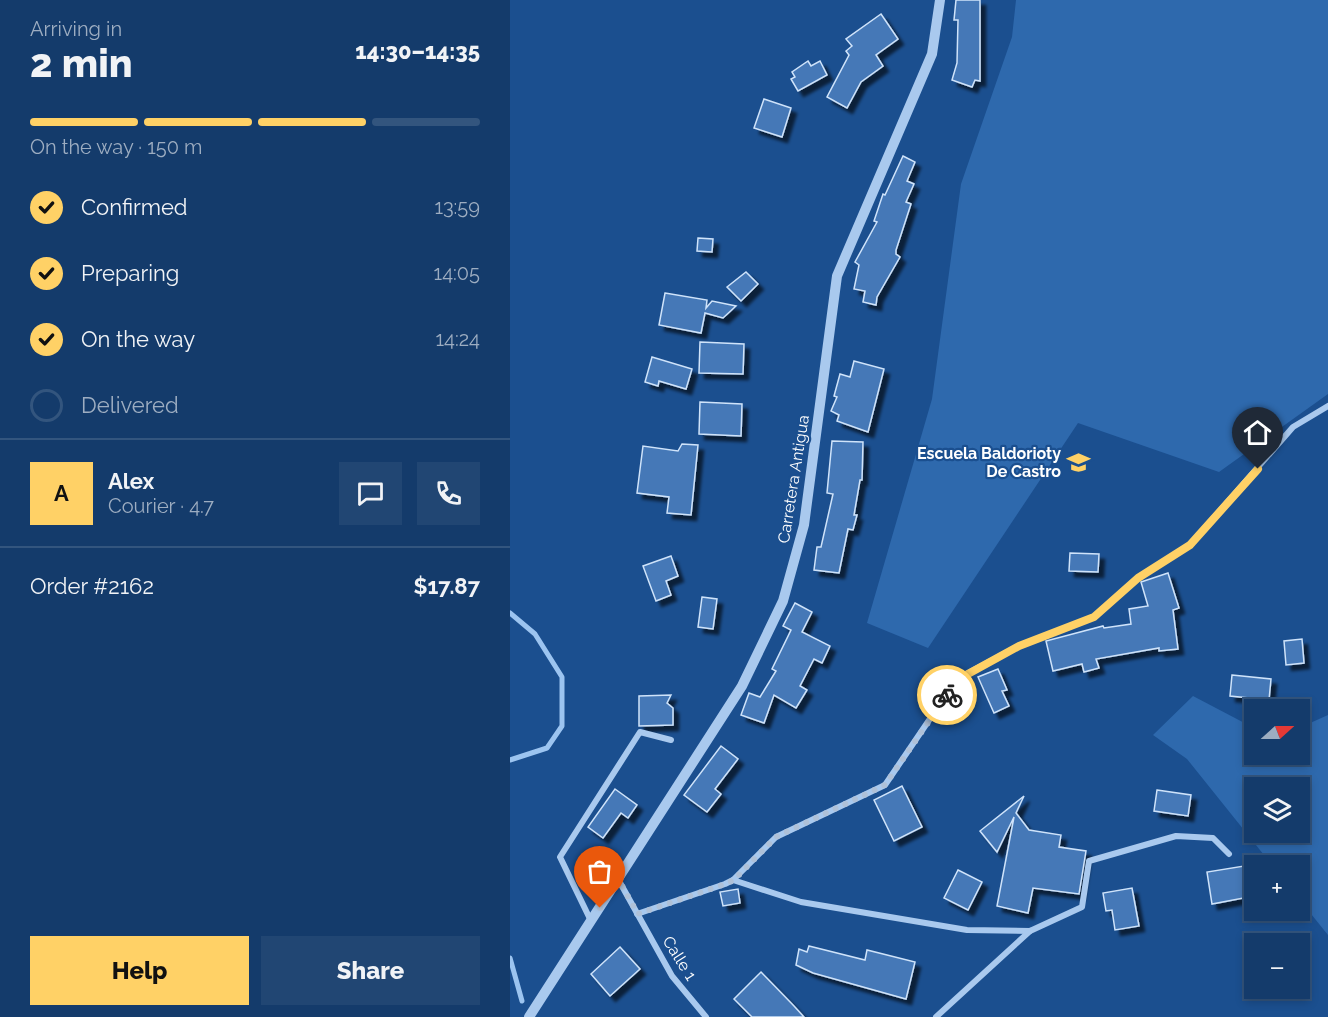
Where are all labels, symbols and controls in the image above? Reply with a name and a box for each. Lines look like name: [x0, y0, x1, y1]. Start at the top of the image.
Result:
text: Arriving in: [30, 17, 122, 41]
text: 14:30–14:35: [355, 38, 480, 64]
text: 2 min: [30, 40, 133, 86]
text: On the way · 150 m: [30, 135, 202, 159]
icon: check: [30, 191, 63, 224]
text: Confirmed: [81, 194, 188, 220]
text: 13:59: [434, 195, 480, 219]
icon: check: [30, 257, 63, 290]
text: Preparing: [81, 260, 179, 286]
text: 14:05: [434, 261, 480, 285]
icon: check: [30, 323, 63, 356]
text: On the way: [81, 326, 195, 352]
text: 14:24: [435, 327, 480, 351]
text: Delivered: [81, 392, 179, 418]
pin: [1232, 407, 1283, 469]
street label: Carretera Antigua: [774, 414, 813, 545]
icon: home: [1241, 416, 1274, 449]
place label: Escuela Baldorioty De Castro: [917, 444, 1061, 481]
school or university icon: Escuela Baldorioty De Castro: [1066, 449, 1092, 475]
button: chat: [339, 462, 402, 525]
button: phone: [417, 462, 480, 525]
text: Alex: [108, 468, 154, 494]
text: A: [54, 480, 69, 506]
text: Courier · 4.7: [108, 494, 214, 518]
text: Order #2162: [30, 573, 154, 599]
text: $17.87: [413, 573, 480, 599]
courier: [917, 665, 977, 725]
icon: bike: [931, 679, 964, 712]
north arrow: [1244, 699, 1310, 765]
map controls: [1244, 699, 1310, 999]
button: layers: [1244, 777, 1310, 843]
pin: [574, 846, 625, 908]
icon: bag: [583, 855, 616, 888]
button: +: [1244, 855, 1310, 921]
street label: Calle 1: [659, 933, 701, 984]
button: −: [1244, 933, 1310, 999]
button: Help: [30, 936, 249, 1005]
button: Share: [261, 936, 480, 1005]

